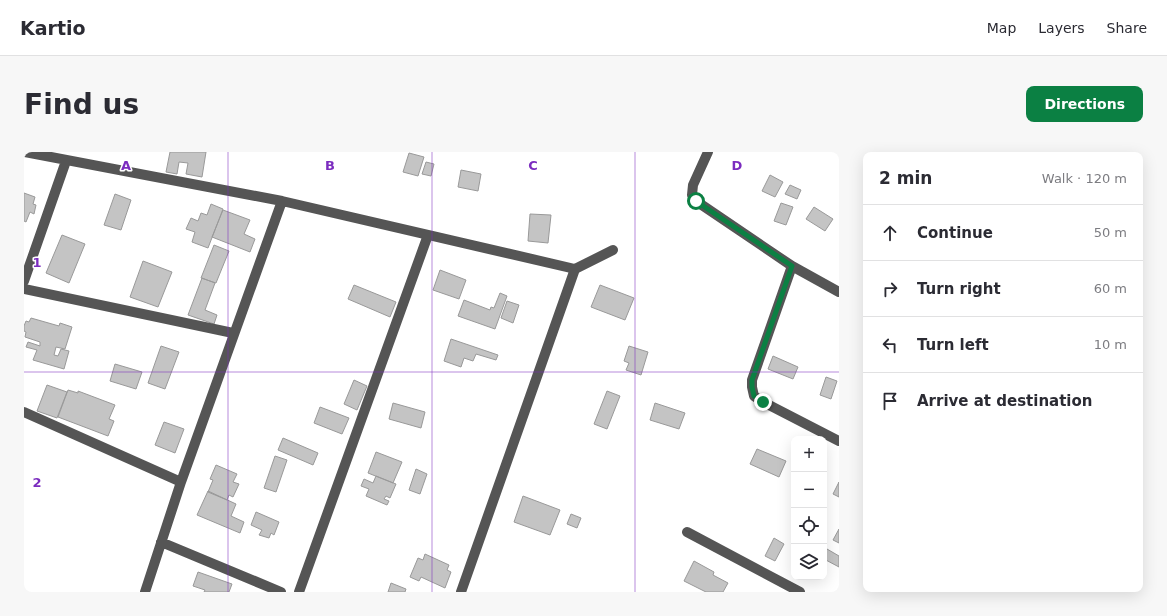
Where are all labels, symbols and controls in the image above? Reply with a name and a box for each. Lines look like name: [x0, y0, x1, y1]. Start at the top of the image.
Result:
text: Kartio: [20, 17, 86, 39]
text: Map: [987, 20, 1016, 36]
text: Layers: [1038, 20, 1085, 36]
text: Share: [1107, 20, 1147, 36]
button: Directions: [1026, 86, 1143, 122]
text: Find us: [24, 88, 139, 121]
text: A: [121, 158, 131, 173]
text: B: [325, 158, 335, 173]
text: C: [528, 158, 538, 173]
text: D: [732, 158, 743, 173]
text: 2 min: [879, 168, 932, 188]
text: Walk · 120 m: [1042, 171, 1127, 186]
route start: [687, 192, 705, 210]
icon: ahead: [879, 222, 901, 244]
text: Continue: [917, 224, 993, 242]
text: 50 m: [1094, 225, 1127, 240]
text: 1: [32, 255, 42, 270]
icon: right: [879, 278, 901, 300]
text: Turn right: [917, 280, 1001, 298]
text: 60 m: [1094, 281, 1127, 296]
icon: left: [879, 334, 901, 356]
text: Turn left: [917, 336, 989, 354]
text: 10 m: [1094, 337, 1127, 352]
icon: arrive: [879, 390, 901, 412]
text: Arrive at destination: [917, 392, 1092, 410]
route end: [754, 393, 772, 411]
map controls: [791, 436, 827, 580]
button: +: [791, 436, 827, 472]
button: −: [791, 472, 827, 508]
text: 2: [32, 475, 42, 490]
button: locate: [791, 508, 827, 544]
button: layers: [791, 544, 827, 580]

